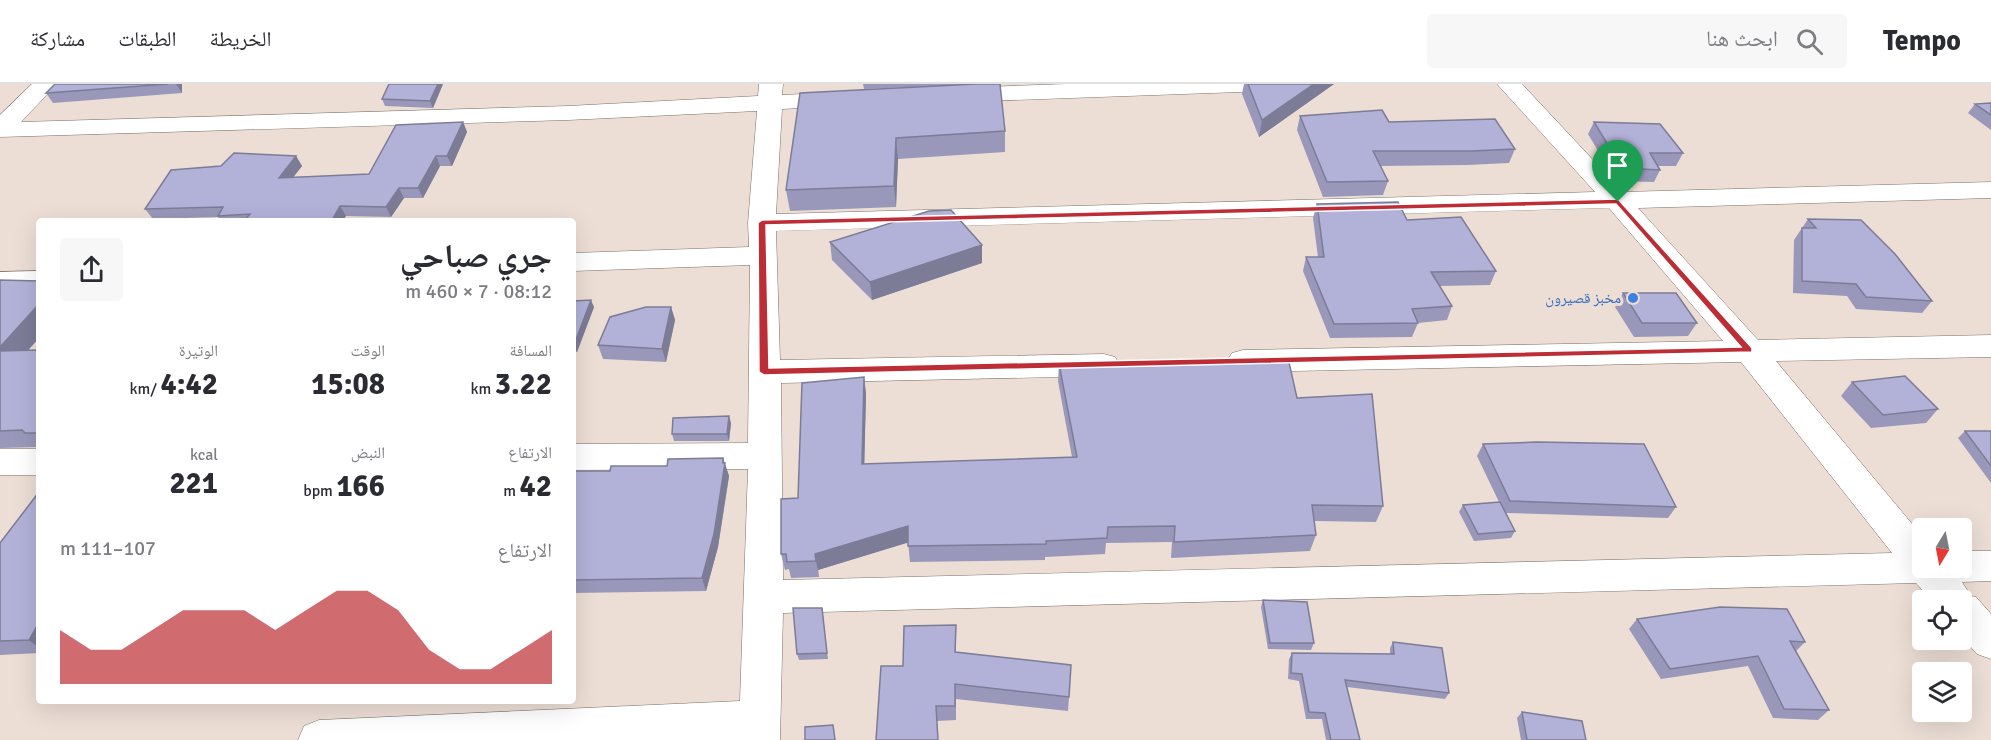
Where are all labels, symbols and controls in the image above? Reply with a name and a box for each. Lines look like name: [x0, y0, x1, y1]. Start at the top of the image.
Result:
search box: [1427, 14, 1847, 68]
text: Tempo: [1883, 24, 1961, 58]
text: ابحث هنا: [1706, 25, 1778, 52]
icon: search: [1793, 25, 1826, 58]
text: مشاركة: [30, 26, 85, 52]
text: الطبقات: [118, 26, 177, 52]
text: الخريطة: [210, 26, 271, 52]
pin: [1592, 140, 1643, 202]
icon: arrive: [1601, 149, 1634, 182]
text: جري صباحي: [400, 236, 552, 277]
button: share: [60, 238, 123, 301]
text: 08:12 · 7 × 460 m: [405, 279, 552, 304]
place label: مخبز قصيرون: [1545, 289, 1621, 308]
marker: مخبز قصيرون: [1626, 291, 1640, 305]
text: الوتيرة: [179, 341, 218, 361]
text: الوقت: [351, 341, 385, 361]
text: المسافة: [510, 341, 552, 361]
text: 4:42: [161, 366, 218, 403]
text: 15:08: [311, 366, 385, 403]
text: 3.22: [495, 366, 552, 403]
text: /km: [130, 379, 161, 399]
text: km: [470, 379, 495, 399]
text: النبض: [351, 443, 385, 463]
text: الارتفاع: [508, 443, 552, 463]
text: kcal: [190, 445, 218, 465]
text: 221: [169, 465, 218, 502]
text: 166: [336, 468, 385, 505]
text: 42: [520, 468, 552, 505]
text: bpm: [303, 481, 336, 501]
text: m: [503, 481, 520, 501]
north arrow: [1912, 518, 1972, 578]
map controls: [1912, 518, 1972, 722]
text: 107–111 m: [60, 536, 156, 561]
text: الارتفاع: [497, 538, 552, 563]
button: locate: [1912, 590, 1972, 650]
button: layers: [1912, 662, 1972, 722]

